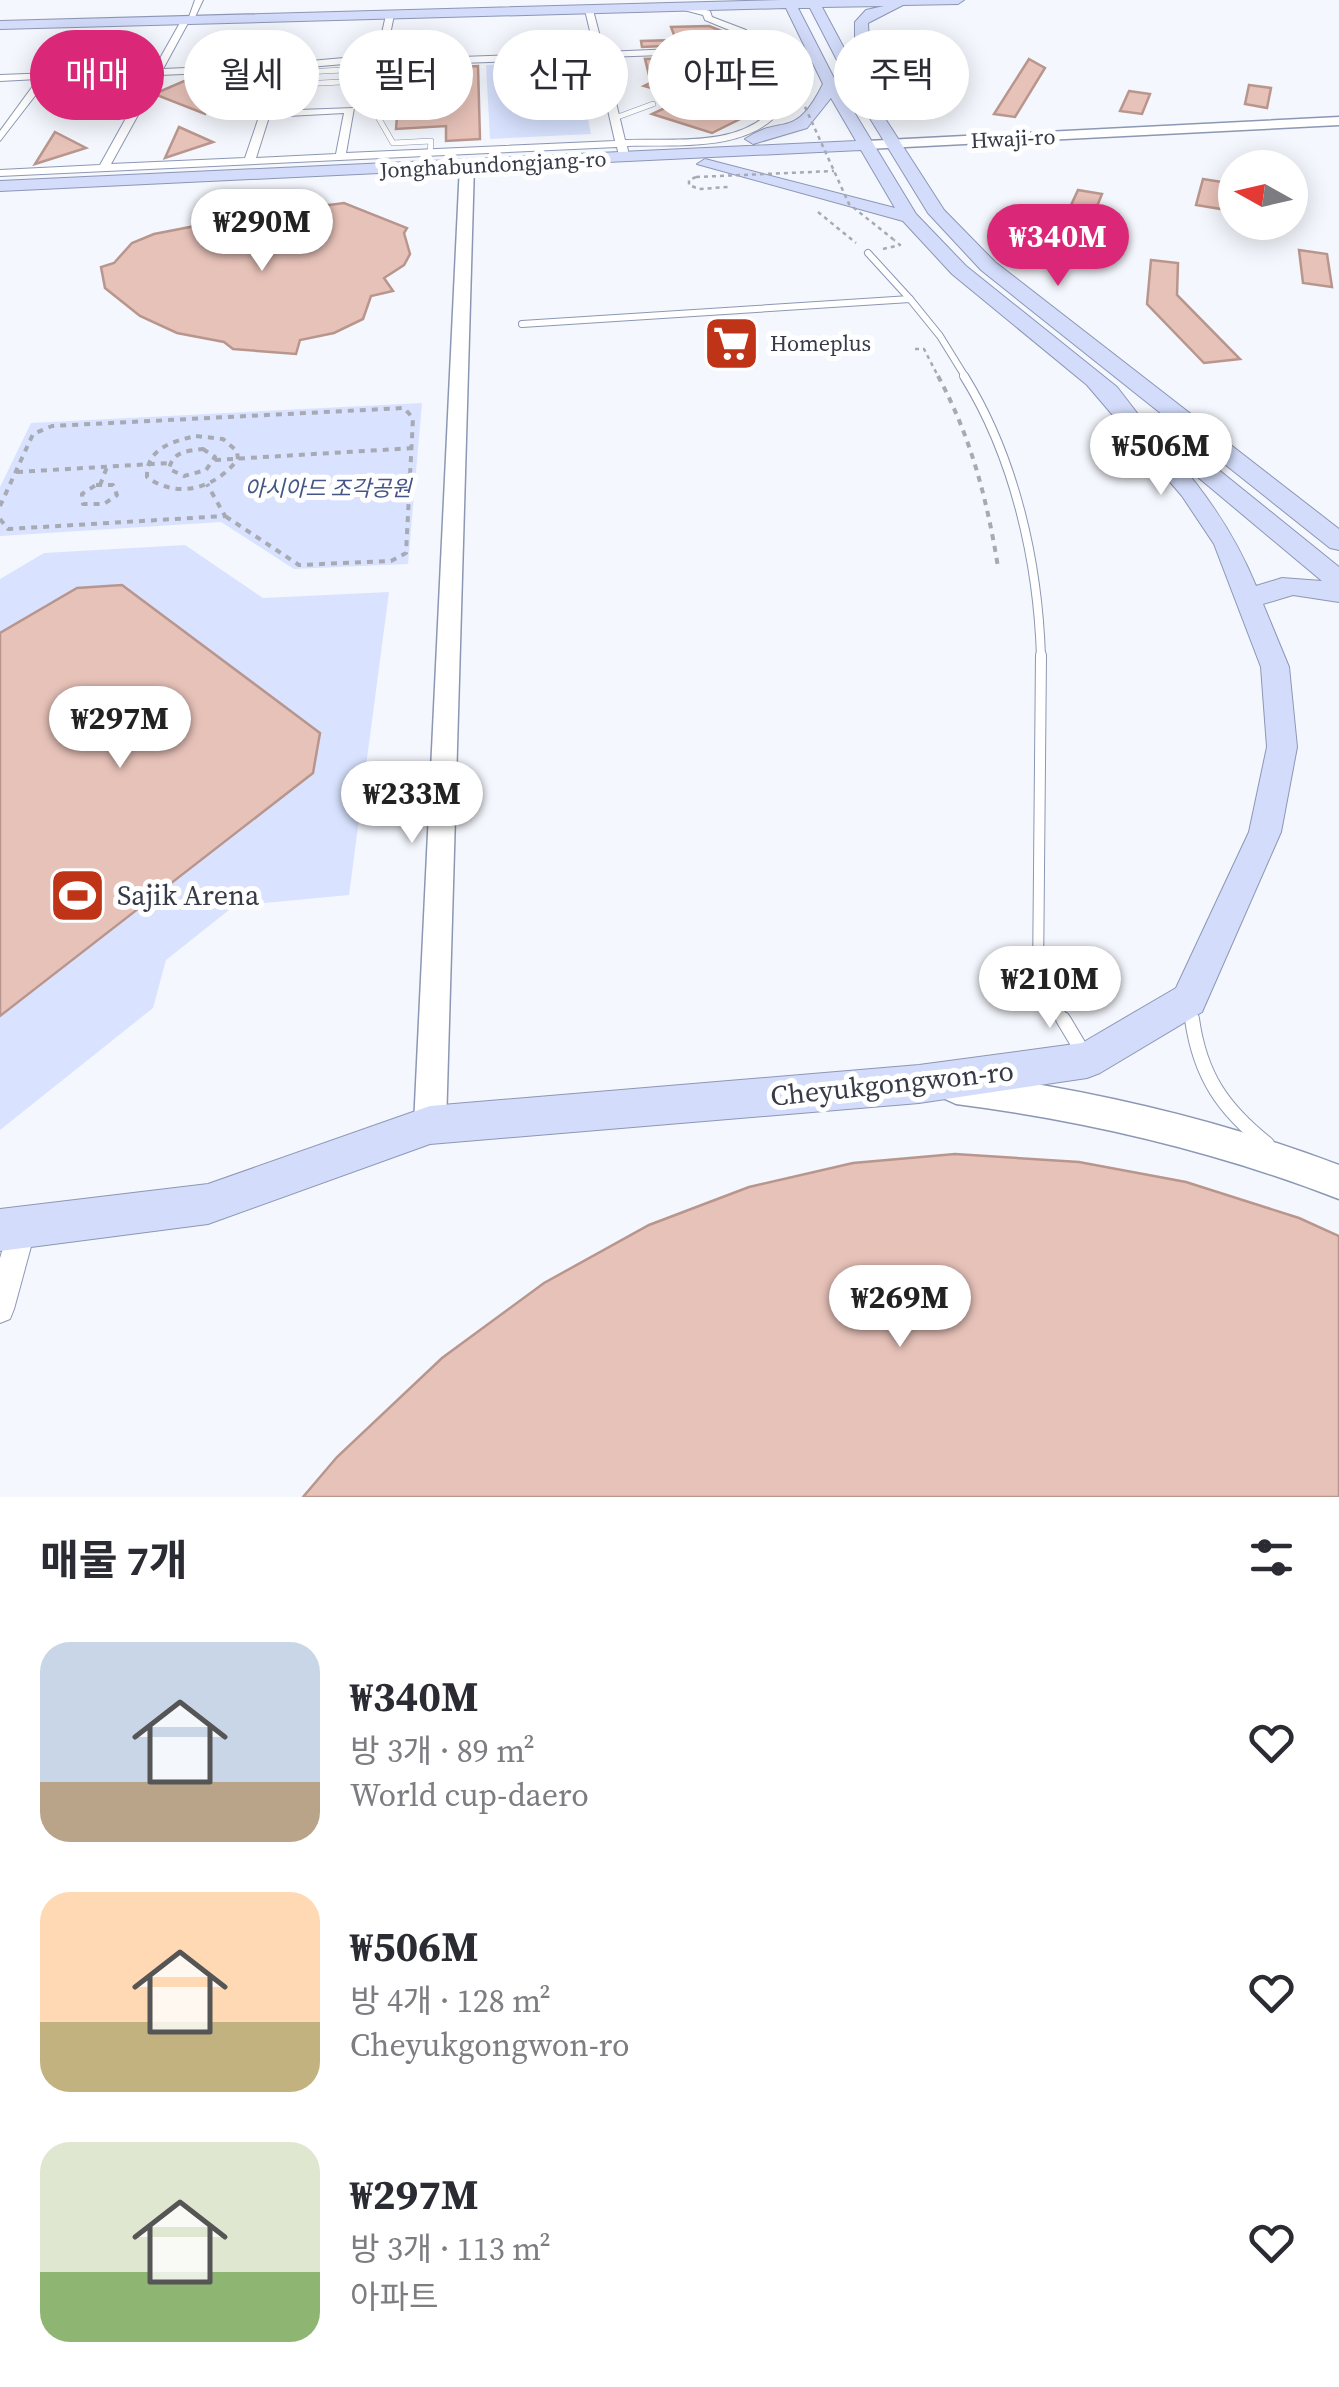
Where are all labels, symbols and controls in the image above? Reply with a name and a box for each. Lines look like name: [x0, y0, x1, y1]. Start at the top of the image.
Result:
chip: 매매: [30, 30, 164, 120]
chip: 월세: [184, 30, 319, 120]
chip: 필터: [339, 30, 473, 120]
chip: 신규: [493, 30, 628, 120]
chip: 아파트: [648, 30, 814, 120]
chip: 주택: [834, 30, 969, 120]
street label: Hwaji-ro: [970, 121, 1056, 155]
street label: Jonghabundongjang-ro: [378, 143, 607, 185]
north arrow: [1218, 150, 1308, 240]
map controls: [1218, 150, 1308, 240]
pin: ₩290M: [192, 189, 332, 274]
text: ₩290M: [213, 199, 311, 243]
pin: ₩340M: [988, 204, 1128, 289]
text: ₩340M: [1009, 214, 1107, 258]
supermarket icon: Homeplus: [701, 313, 761, 373]
place label: Homeplus: [770, 328, 871, 358]
pin: ₩506M: [1091, 413, 1231, 498]
text: ₩506M: [1112, 423, 1210, 467]
park label: 아시아드 조각공원: [244, 473, 413, 503]
pin: ₩297M: [50, 686, 190, 771]
text: ₩297M: [71, 696, 169, 740]
pin: ₩233M: [342, 761, 482, 846]
text: ₩233M: [363, 771, 461, 815]
sports icon: Sajik Arena: [48, 865, 108, 925]
place label: Sajik Arena: [117, 876, 260, 914]
pin: ₩210M: [980, 946, 1120, 1031]
text: ₩210M: [1001, 956, 1099, 1000]
street label: Cheyukgongwon-ro: [768, 1051, 1016, 1115]
pin: ₩269M: [830, 1265, 970, 1350]
text: ₩269M: [851, 1275, 949, 1319]
icon: filters: [1244, 1530, 1299, 1585]
text: 매물 7개: [40, 1531, 188, 1589]
text: ₩340M: [350, 1667, 479, 1725]
icon: home: [120, 1682, 240, 1802]
icon: heart: [1244, 1715, 1299, 1770]
text: 방 3개 · 89 m²: [350, 1729, 535, 1773]
text: World cup-daero: [350, 1773, 589, 1817]
text: ₩506M: [350, 1917, 479, 1975]
icon: home: [120, 1932, 240, 2052]
icon: heart: [1244, 1965, 1299, 2020]
text: 방 4개 · 128 m²: [350, 1979, 551, 2023]
text: Cheyukgongwon-ro: [350, 2023, 629, 2067]
text: ₩297M: [350, 2165, 479, 2223]
icon: home: [120, 2182, 240, 2302]
icon: heart: [1244, 2215, 1299, 2270]
text: 방 3개 · 113 m²: [350, 2227, 551, 2271]
text: 아파트: [350, 2275, 438, 2319]

